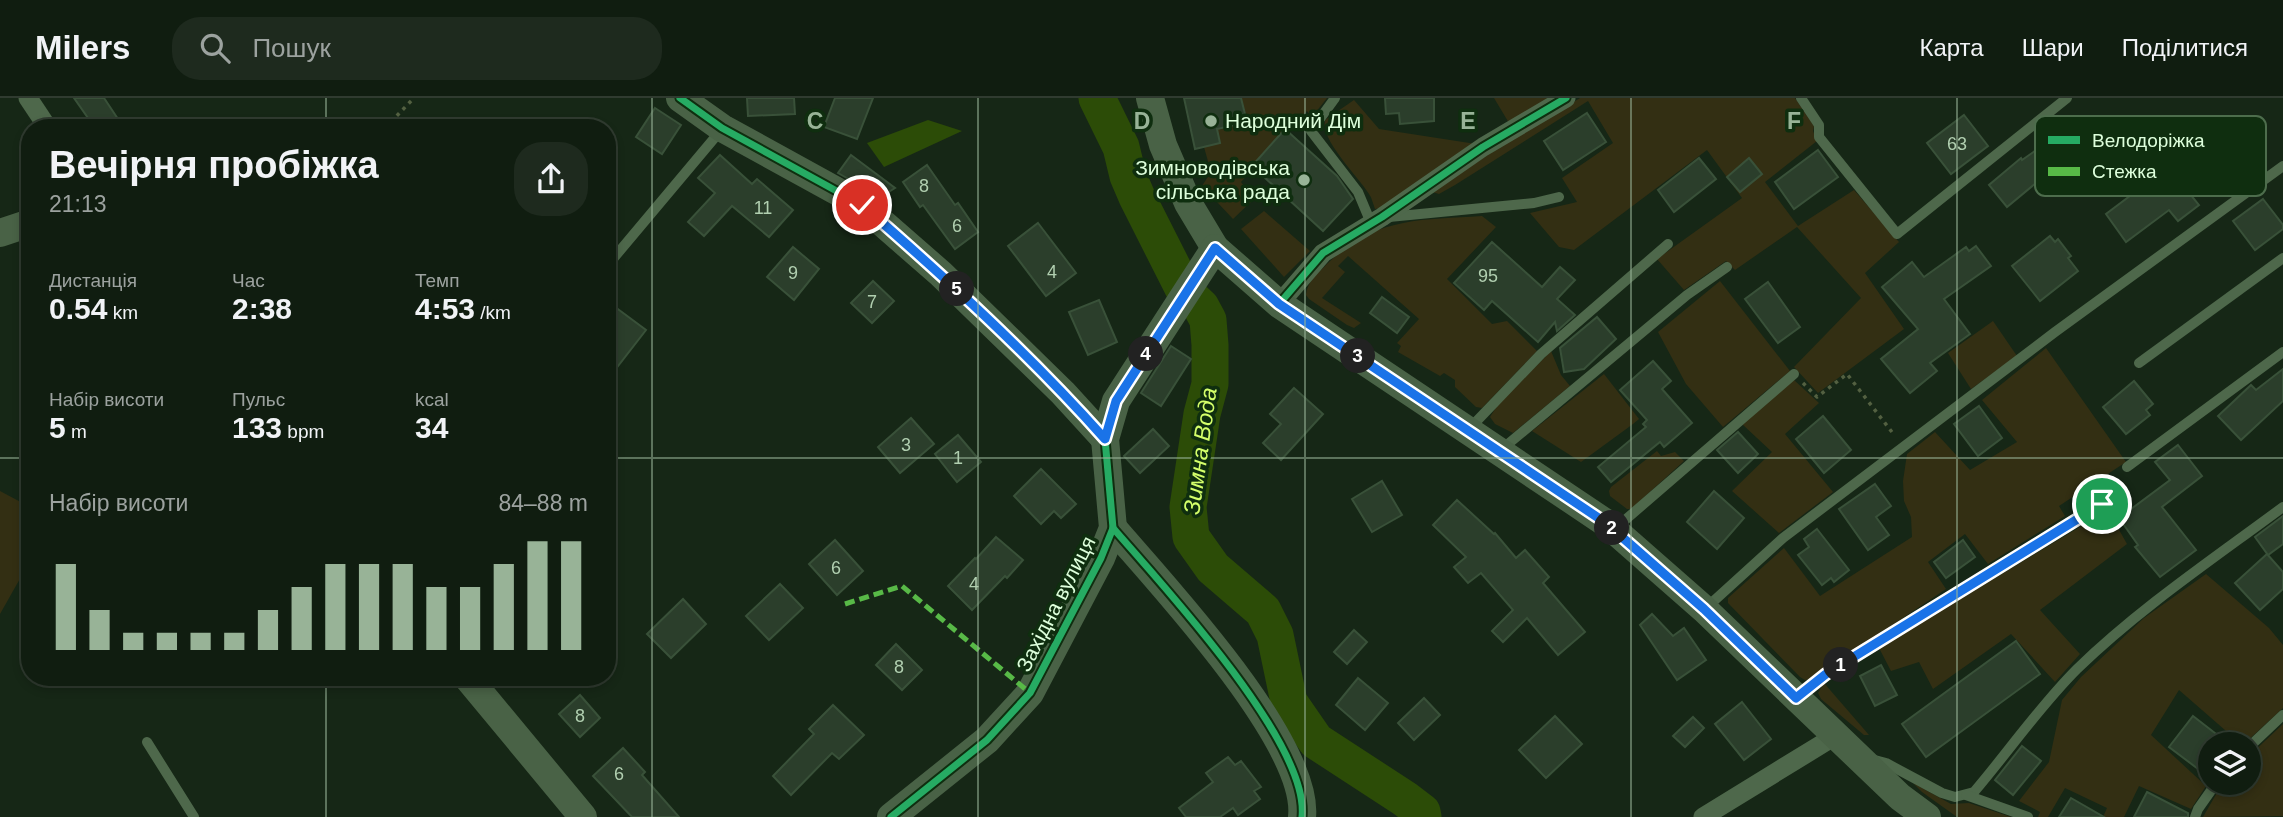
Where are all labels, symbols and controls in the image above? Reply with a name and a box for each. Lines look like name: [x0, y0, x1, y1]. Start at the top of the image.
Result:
search box: [172, 17, 662, 80]
text: Milers: [35, 29, 130, 66]
icon: search: [196, 29, 234, 67]
text: Пошук: [252, 33, 331, 63]
text: Карта: [1919, 34, 1984, 61]
text: Шари: [2022, 34, 2084, 61]
text: Поділитися: [2122, 34, 2248, 61]
text: C: [807, 108, 823, 134]
text: D: [1134, 108, 1150, 134]
text: E: [1460, 108, 1476, 134]
text: F: [1787, 108, 1801, 134]
place label: Народний Дім: [1225, 109, 1361, 132]
marker: Народний Дім: [1203, 113, 1219, 129]
legend: [2035, 116, 2266, 196]
text: Велодоріжка: [2092, 130, 2205, 151]
house number: 63: [1947, 134, 1967, 154]
button: share: [514, 142, 588, 216]
text: Вечірня пробіжка: [49, 144, 379, 186]
place label: Зимноводівська сільська рада: [1135, 156, 1290, 203]
text: Стежка: [2092, 161, 2157, 182]
marker: Зимноводівська сільська рада: [1296, 172, 1312, 188]
pin: [832, 175, 892, 235]
house number: 8: [919, 176, 929, 196]
icon: check: [843, 186, 881, 224]
text: 21:13: [49, 191, 107, 217]
house number: 11: [754, 198, 772, 218]
house number: 6: [952, 216, 962, 236]
house number: 4: [1047, 262, 1057, 282]
house number: 9: [788, 263, 798, 283]
house number: 95: [1478, 266, 1498, 286]
text: Дистанція: [49, 270, 137, 291]
text: Час: [232, 270, 265, 291]
text: Темп: [415, 270, 459, 291]
pin: 5: [940, 272, 974, 306]
text: 5: [951, 278, 962, 299]
text: 0.54: [49, 292, 107, 325]
text: 2:38: [232, 292, 292, 325]
text: 4:53: [415, 292, 475, 325]
house number: 7: [867, 292, 877, 312]
text: km: [107, 302, 138, 323]
text: /km: [475, 302, 511, 323]
pin: 4: [1128, 336, 1164, 372]
pin: 3: [1340, 338, 1376, 374]
text: 4: [1140, 343, 1151, 364]
text: 3: [1352, 345, 1363, 366]
water label: Зимна Вода: [1178, 386, 1222, 516]
text: Набір висоти: [49, 389, 164, 410]
text: Пульс: [232, 389, 285, 410]
text: kcal: [415, 389, 449, 410]
text: 5: [49, 411, 66, 444]
text: 133: [232, 411, 282, 444]
text: 34: [415, 411, 448, 444]
text: m: [66, 421, 87, 442]
text: bpm: [282, 421, 324, 442]
house number: 3: [901, 435, 911, 455]
house number: 1: [953, 448, 963, 468]
pin: [2072, 474, 2132, 534]
icon: arrive: [2083, 485, 2121, 523]
text: Набір висоти: [49, 490, 188, 516]
text: 84–88 m: [498, 490, 588, 516]
pin: 2: [1594, 510, 1630, 546]
text: 2: [1606, 517, 1617, 538]
street label: Західна вулиця: [1011, 532, 1100, 675]
house number: 6: [831, 558, 841, 578]
house number: 4: [969, 574, 979, 594]
pin: 1: [1824, 648, 1858, 682]
text: 1: [1835, 654, 1846, 675]
house number: 8: [894, 657, 904, 677]
house number: 8: [575, 706, 585, 726]
map controls: [2198, 732, 2261, 795]
button: layers: [2198, 732, 2261, 795]
house number: 6: [614, 764, 624, 784]

